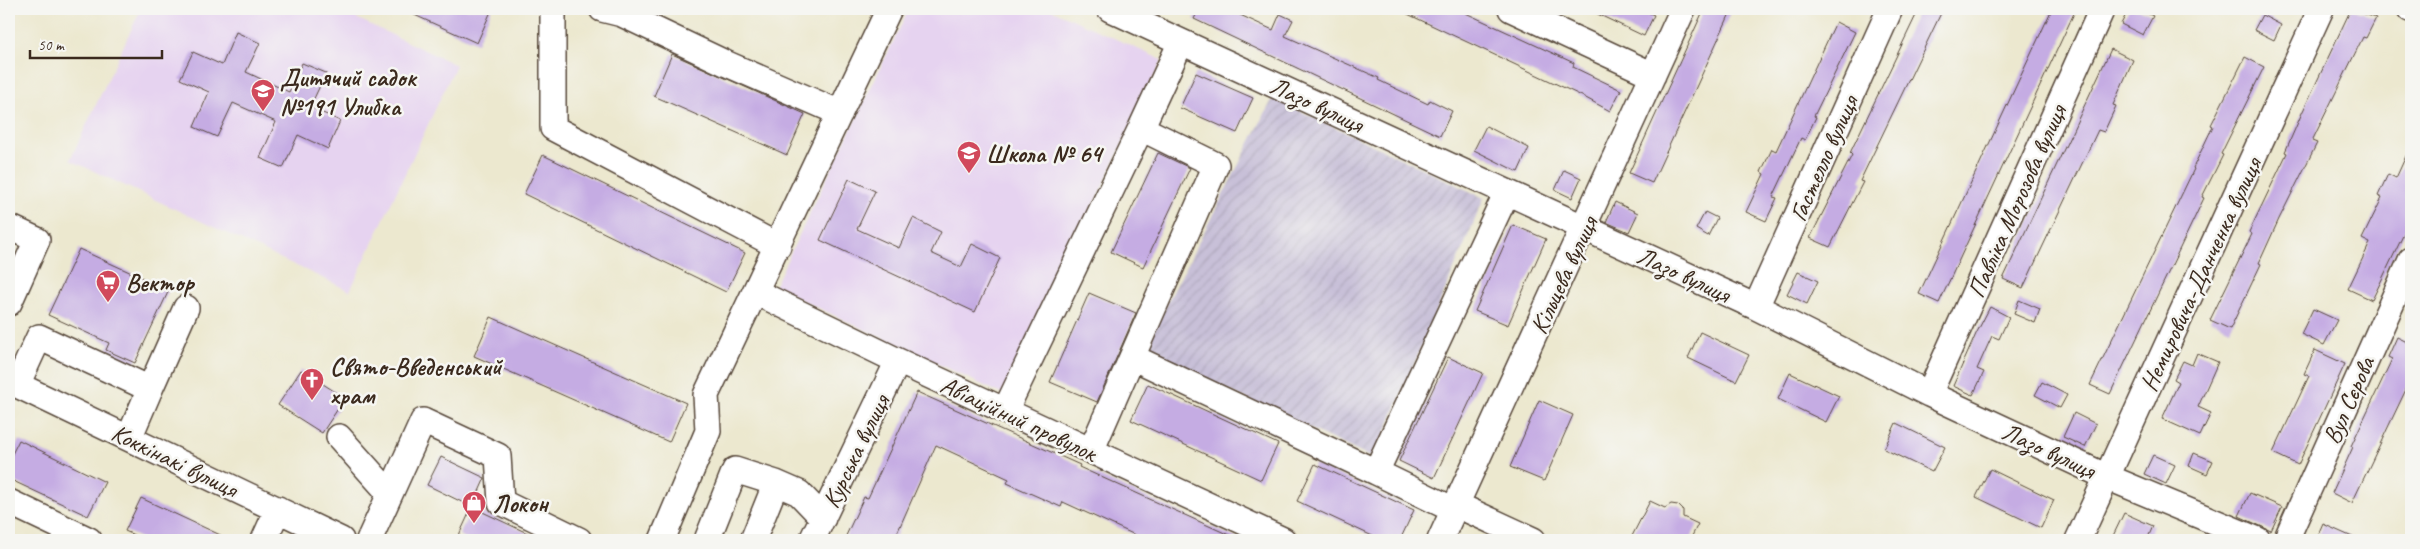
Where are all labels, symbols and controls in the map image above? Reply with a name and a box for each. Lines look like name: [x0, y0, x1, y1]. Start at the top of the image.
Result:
scale bar: [30, 28, 162, 60]
text: 50 m: [38, 36, 65, 55]
place label: Дитячий садок №191 Улибка: [280, 62, 418, 123]
street label: Лазо вулиця: [1265, 69, 1370, 142]
school or university icon: Дитячий садок №191 Улибка: [250, 78, 276, 112]
street label: Гастелло вулиця: [1782, 88, 1867, 226]
street label: Павліка Морозова вулиця: [1960, 98, 2075, 303]
place label: Школа № 64: [986, 138, 1104, 170]
school or university icon: Школа № 64: [956, 140, 982, 174]
street label: Немировича-Данченка вулиця: [2133, 150, 2270, 396]
street label: Кільцева вулиця: [1523, 210, 1606, 339]
street label: Лазо вулиця: [1632, 239, 1737, 312]
place label: Вектор: [126, 267, 195, 299]
supermarket icon: Вектор: [95, 269, 121, 303]
street label: Вул Сєрова: [2316, 350, 2383, 449]
place label: Свято-Введенський храм: [330, 351, 504, 412]
church icon: Свято-Введенський храм: [299, 367, 325, 401]
street label: Авіаційний провулок: [935, 369, 1103, 470]
street label: Курська вулиця: [815, 388, 898, 513]
street label: Лазо вулиця: [1997, 415, 2102, 488]
street label: Коккінакі вулиця: [106, 417, 245, 506]
place label: Локон: [492, 488, 550, 520]
shop icon: Локон: [461, 490, 487, 524]

